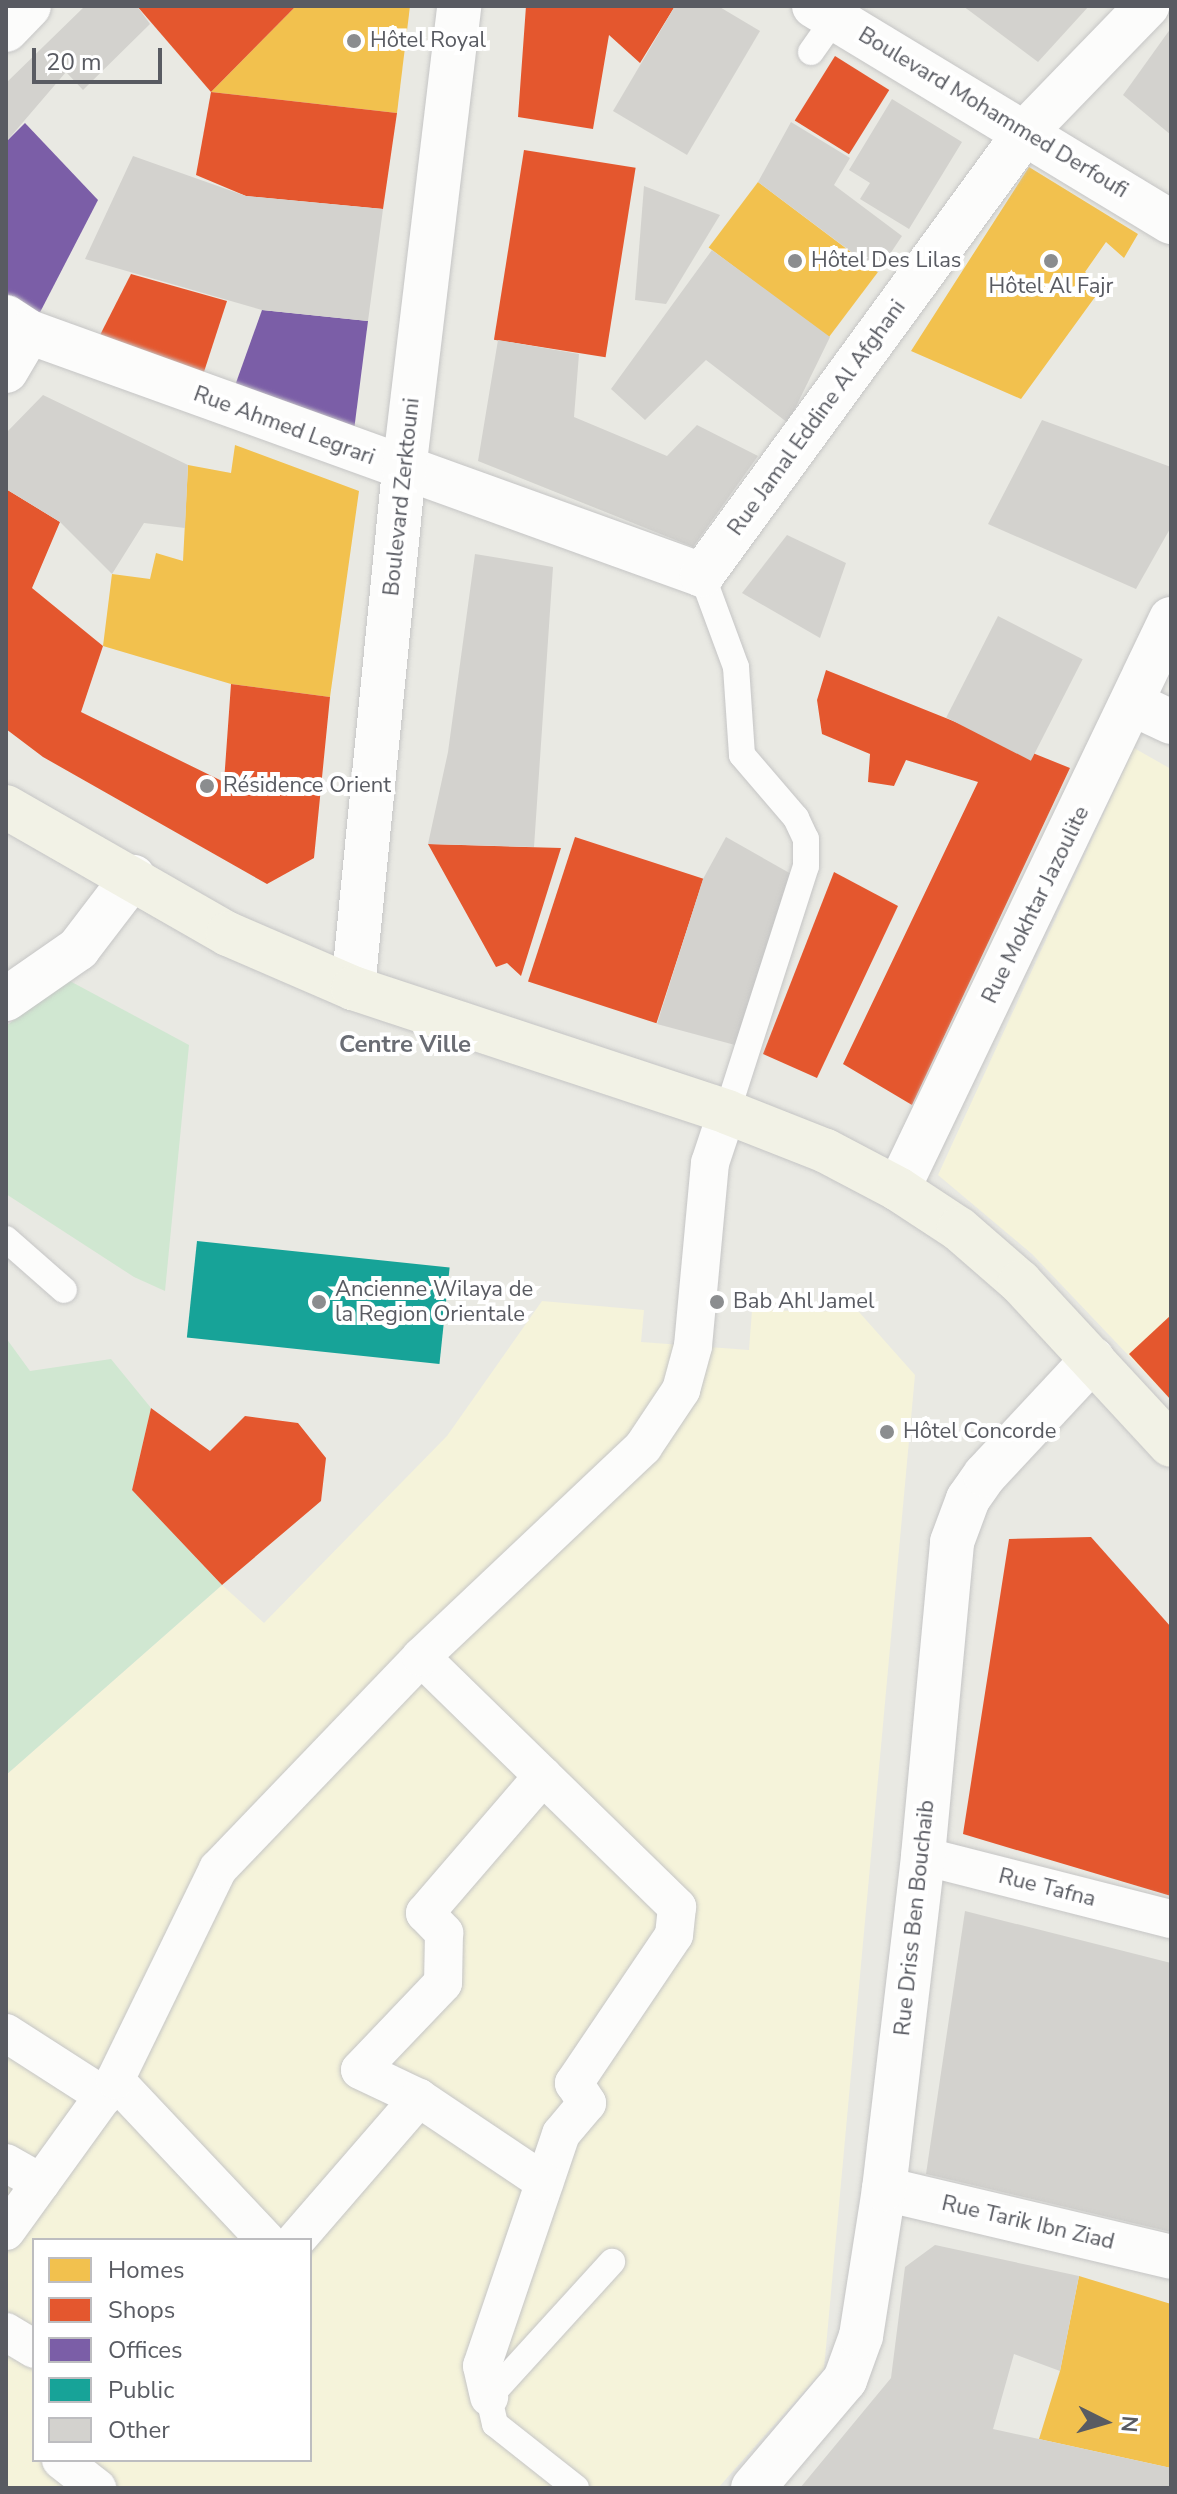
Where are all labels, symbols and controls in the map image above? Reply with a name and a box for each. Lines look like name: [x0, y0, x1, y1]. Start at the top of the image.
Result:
street label: Boulevard Mohammed Derfoufi: [853, 22, 1133, 204]
place label: Hôtel Royal: [370, 28, 486, 54]
scale bar: [36, 32, 166, 82]
marker: Hôtel Royal: [345, 32, 363, 50]
text: 20 m: [46, 46, 102, 78]
place label: Hôtel Des Lilas: [811, 248, 961, 274]
marker: Hôtel Des Lilas: [786, 252, 804, 270]
marker: Hôtel Al Fajr: [1042, 252, 1060, 270]
place label: Hôtel Al Fajr: [989, 274, 1113, 300]
street label: Rue Jamal Eddine Al Afghani: [723, 295, 911, 541]
street label: Rue Ahmed Legrari: [190, 381, 378, 471]
street label: Boulevard Zerktouni: [378, 397, 426, 597]
place label: Résidence Orient: [223, 773, 391, 799]
marker: Résidence Orient: [198, 777, 216, 795]
street label: Rue Mokhtar Jazoulite: [977, 802, 1095, 1008]
district label: Centre Ville: [339, 1031, 471, 1059]
place label: Ancienne Wilaya de la Region Orientale: [335, 1276, 533, 1328]
place label: Bab Ahl Jamel: [733, 1289, 875, 1315]
marker: Ancienne Wilaya de la Region Orientale: [310, 1293, 328, 1311]
marker: Bab Ahl Jamel: [708, 1293, 726, 1311]
place label: Hôtel Concorde: [903, 1419, 1057, 1445]
marker: Hôtel Concorde: [878, 1423, 896, 1441]
street label: Rue Driss Ben Bouchaib: [889, 1799, 941, 2037]
street label: Rue Tafna: [996, 1863, 1098, 1913]
street label: Rue Tarik Ibn Ziad: [939, 2190, 1117, 2256]
legend: [32, 2238, 312, 2462]
text: Homes: [108, 2254, 184, 2286]
text: Shops: [108, 2294, 175, 2326]
text: Offices: [108, 2334, 183, 2366]
text: Public: [108, 2374, 174, 2406]
north arrow: [1065, 2382, 1145, 2462]
text: Other: [108, 2414, 170, 2446]
text: N: [1113, 2415, 1145, 2434]

